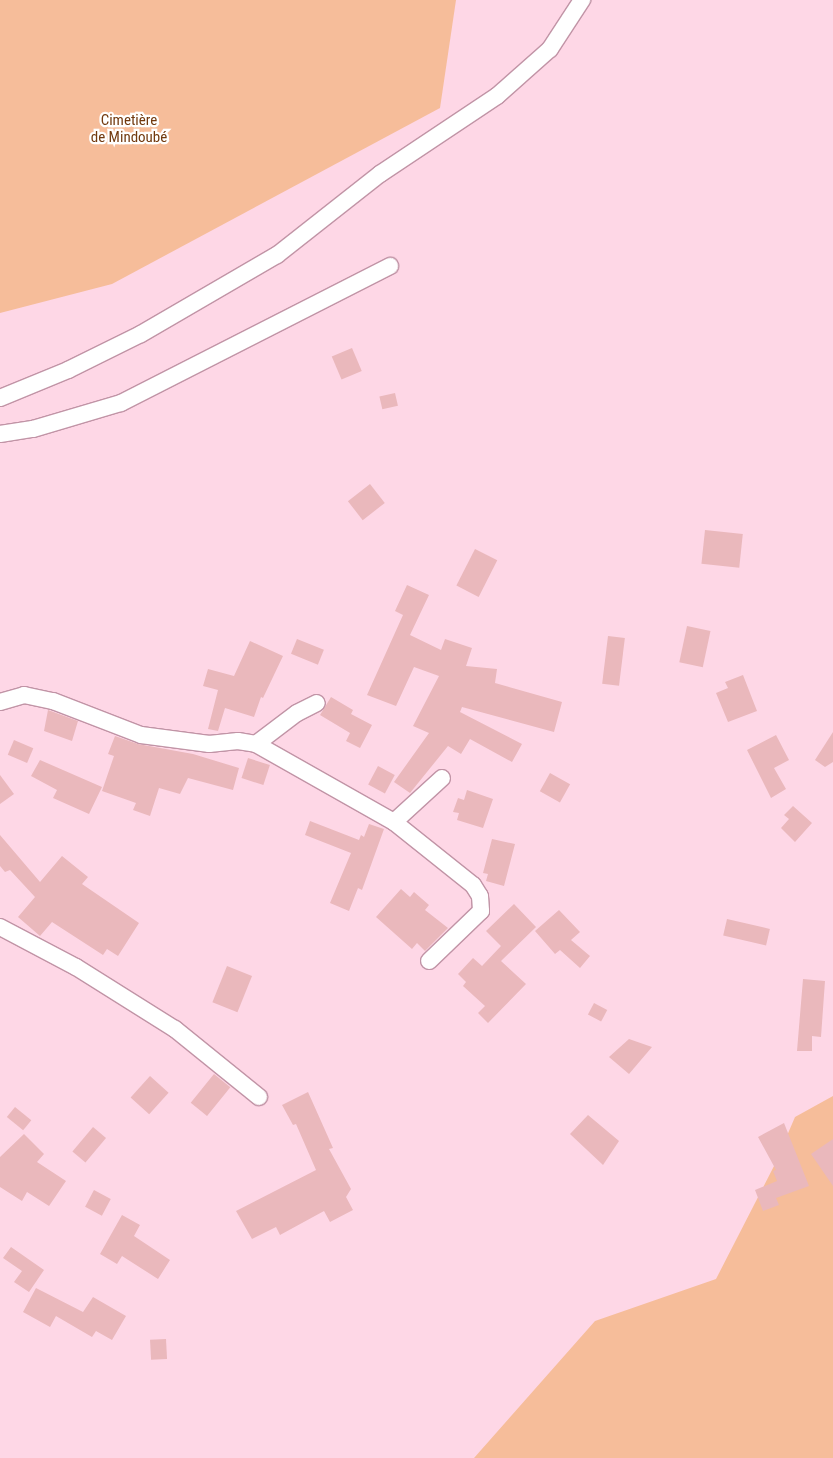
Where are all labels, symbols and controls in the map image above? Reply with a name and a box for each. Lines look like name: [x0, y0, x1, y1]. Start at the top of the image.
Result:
park label: Cimetière de Mindoubé: [91, 111, 167, 146]

